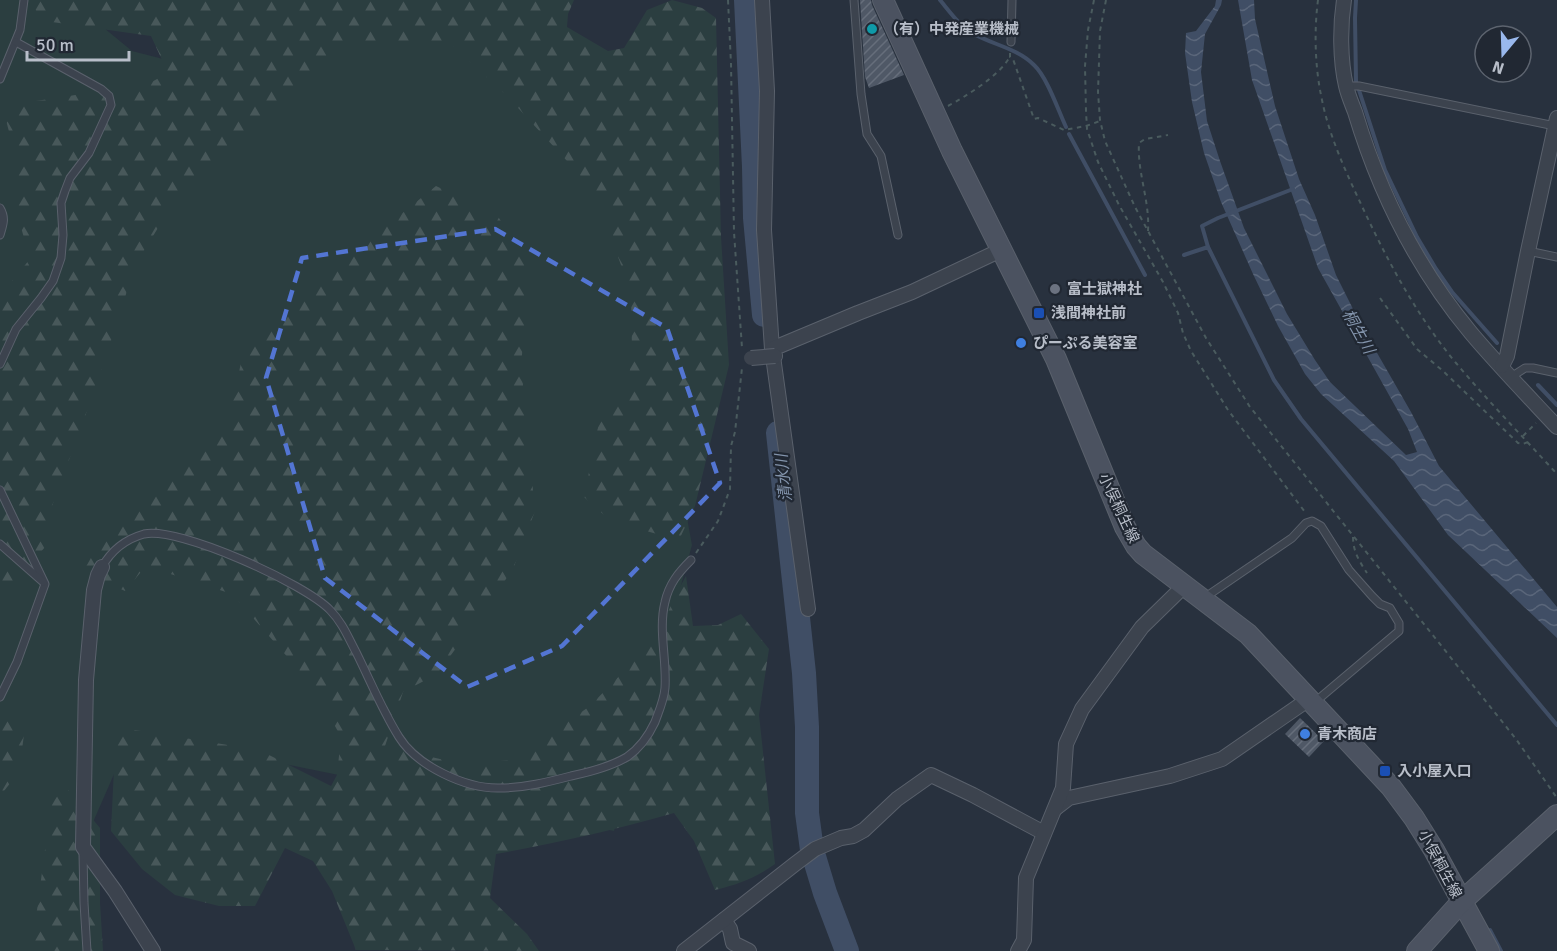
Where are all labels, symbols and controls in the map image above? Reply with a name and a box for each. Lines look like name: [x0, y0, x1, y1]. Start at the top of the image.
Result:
place label: （有）中発産業機械: [884, 20, 1019, 38]
marker: （有）中発産業機械: [865, 22, 879, 36]
scale bar: [27, 24, 129, 62]
north arrow: [1473, 24, 1533, 84]
text: 50 m: [36, 34, 74, 56]
text: N: [1490, 56, 1507, 79]
place label: 富士獄神社: [1067, 280, 1142, 298]
marker: 富士獄神社: [1048, 282, 1062, 296]
place label: 浅間神社前: [1051, 304, 1126, 322]
marker: 浅間神社前: [1032, 306, 1046, 320]
water label: 桐生川: [1338, 306, 1379, 359]
place label: ぴーぷる美容室: [1033, 334, 1137, 352]
marker: ぴーぷる美容室: [1014, 336, 1028, 350]
water label: 清水川: [771, 451, 796, 503]
street label: 小俣桐生線: [1095, 470, 1143, 546]
place label: 青木商店: [1317, 725, 1377, 743]
marker: 青木商店: [1298, 727, 1312, 741]
place label: 入小屋入口: [1397, 762, 1472, 780]
marker: 入小屋入口: [1378, 764, 1392, 778]
street label: 小俣桐生線: [1414, 827, 1466, 901]

